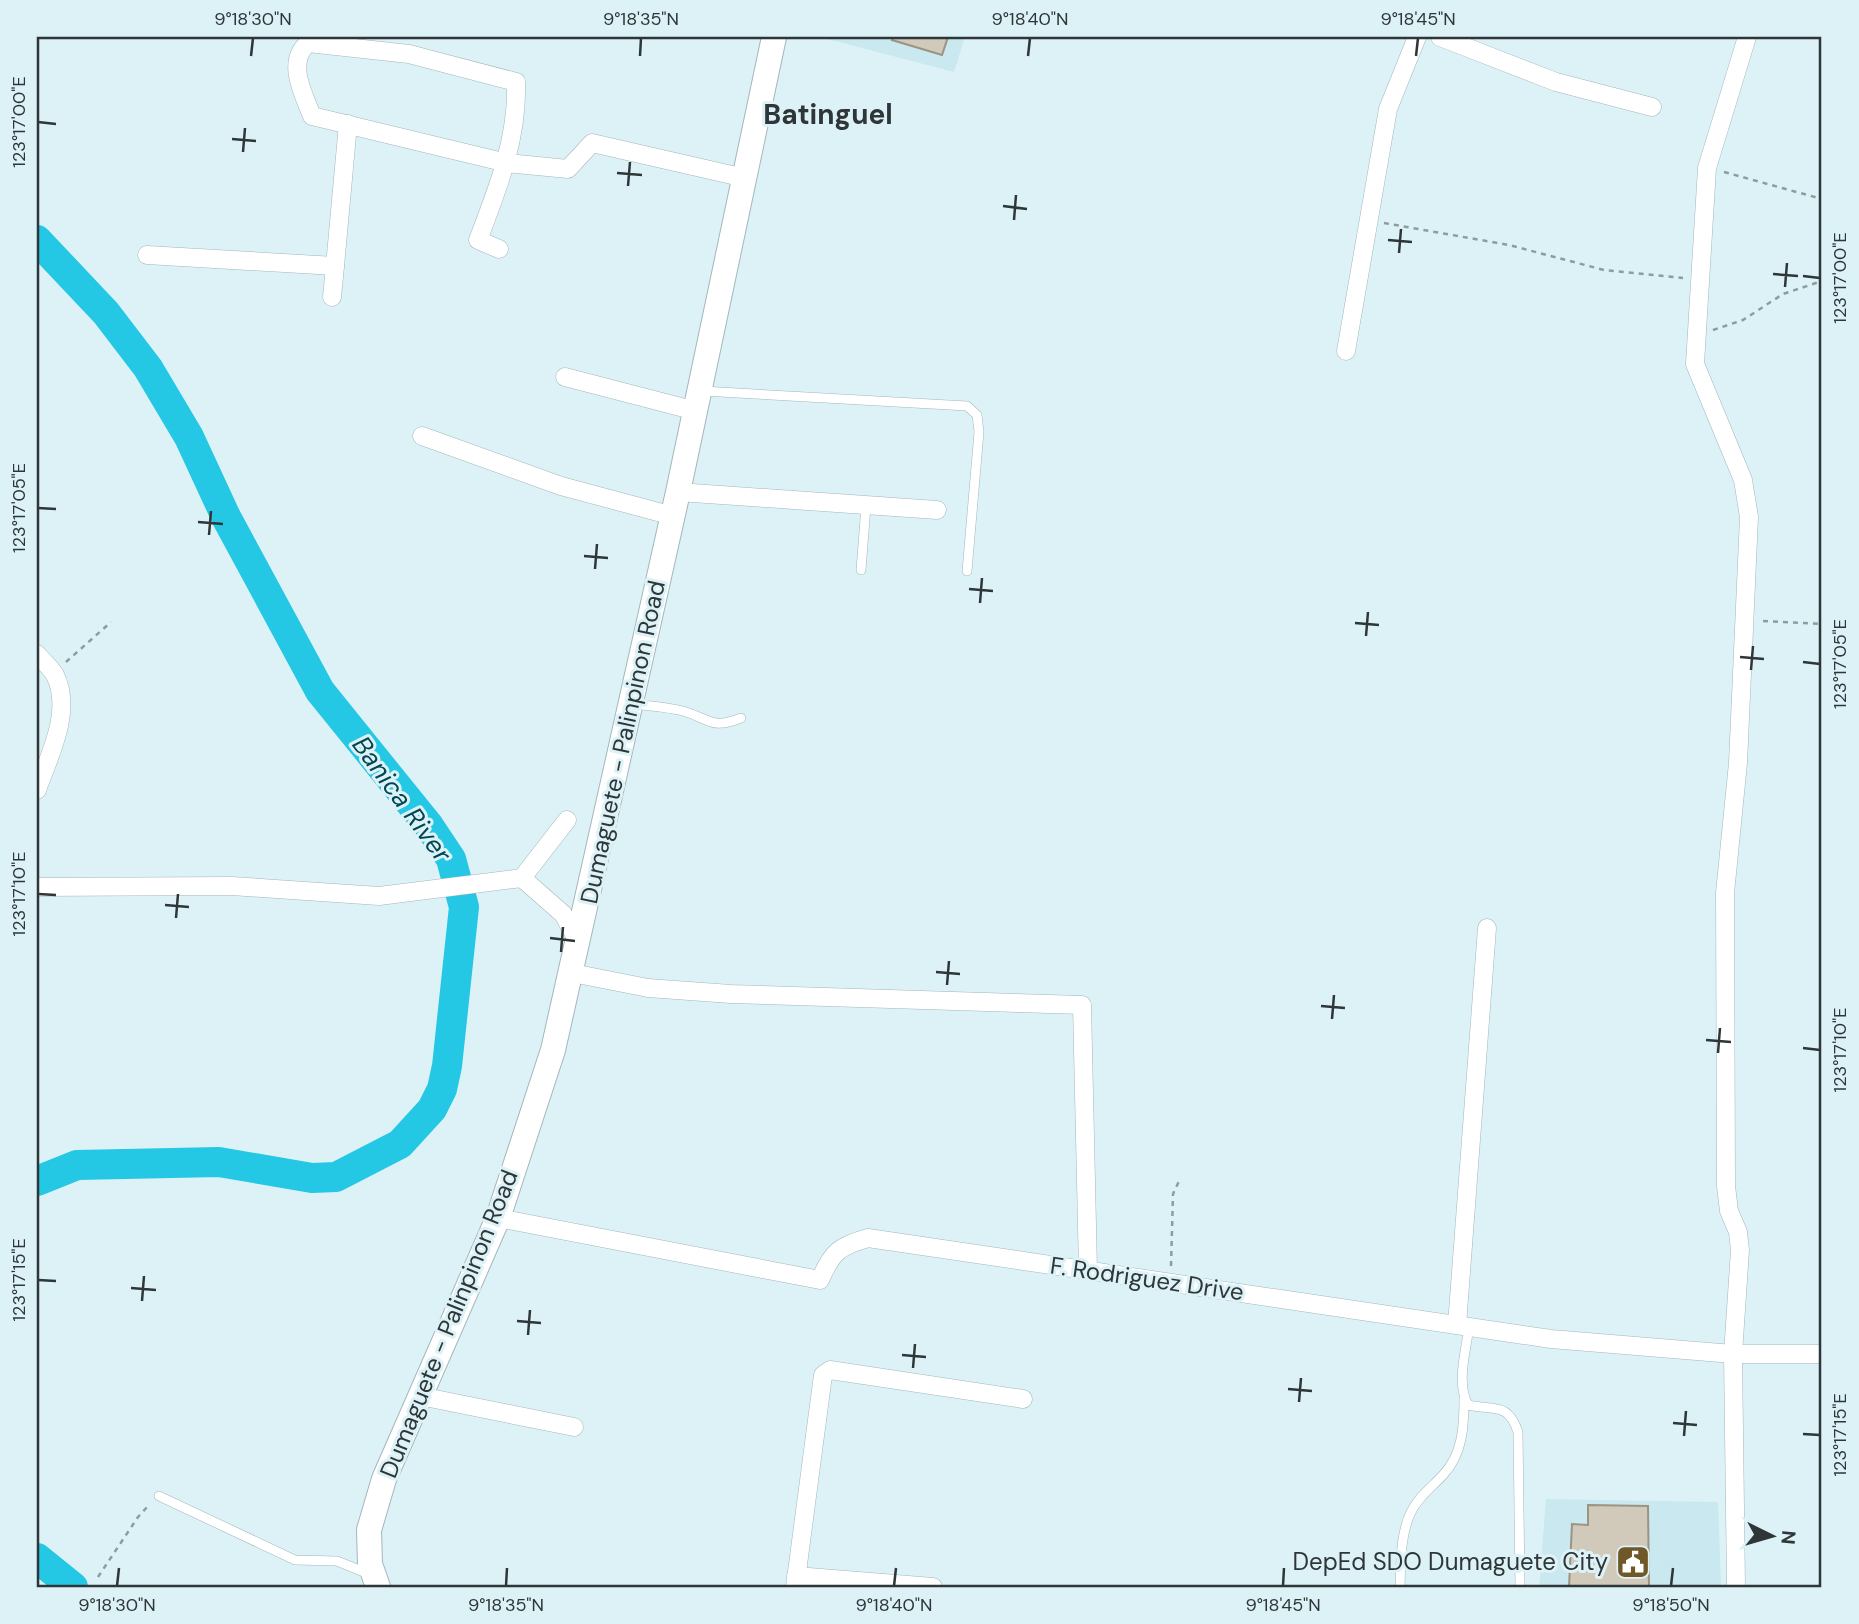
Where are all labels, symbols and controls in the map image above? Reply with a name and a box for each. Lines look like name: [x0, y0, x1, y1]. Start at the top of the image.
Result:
text: 9°18'30"N: [214, 7, 292, 31]
text: 9°18'35"N: [603, 7, 679, 31]
text: 9°18'40"N: [992, 7, 1068, 31]
text: 9°18'45"N: [1380, 7, 1456, 31]
text: 123°17'00"E: [7, 76, 31, 168]
district label: Batinguel: [763, 96, 893, 133]
text: 123°17'00"E: [1828, 232, 1852, 324]
text: 123°17'05"E: [7, 463, 31, 553]
street label: Dumaguete - Palinpinon Road: [573, 577, 672, 906]
text: 123°17'05"E: [1828, 619, 1852, 709]
water label: Banica River: [345, 729, 460, 870]
text: 123°17'10"E: [7, 852, 31, 936]
text: 123°17'10"E: [1828, 1008, 1852, 1092]
street label: Dumaguete - Palinpinon Road: [372, 1165, 525, 1482]
text: 123°17'15"E: [7, 1238, 31, 1322]
street label: F. Rodriguez Drive: [1048, 1250, 1246, 1307]
text: 123°17'15"E: [1828, 1393, 1852, 1477]
north arrow: [1736, 1502, 1806, 1572]
text: N: [1775, 1529, 1801, 1545]
public building icon: DepEd SDO Dumaguete City: [1614, 1543, 1652, 1581]
place label: DepEd SDO Dumaguete City: [1293, 1546, 1608, 1577]
text: 9°18'30"N: [78, 1593, 156, 1617]
text: 9°18'35"N: [468, 1593, 544, 1617]
text: 9°18'40"N: [856, 1593, 932, 1617]
text: 9°18'45"N: [1245, 1593, 1321, 1617]
text: 9°18'50"N: [1632, 1593, 1710, 1617]

